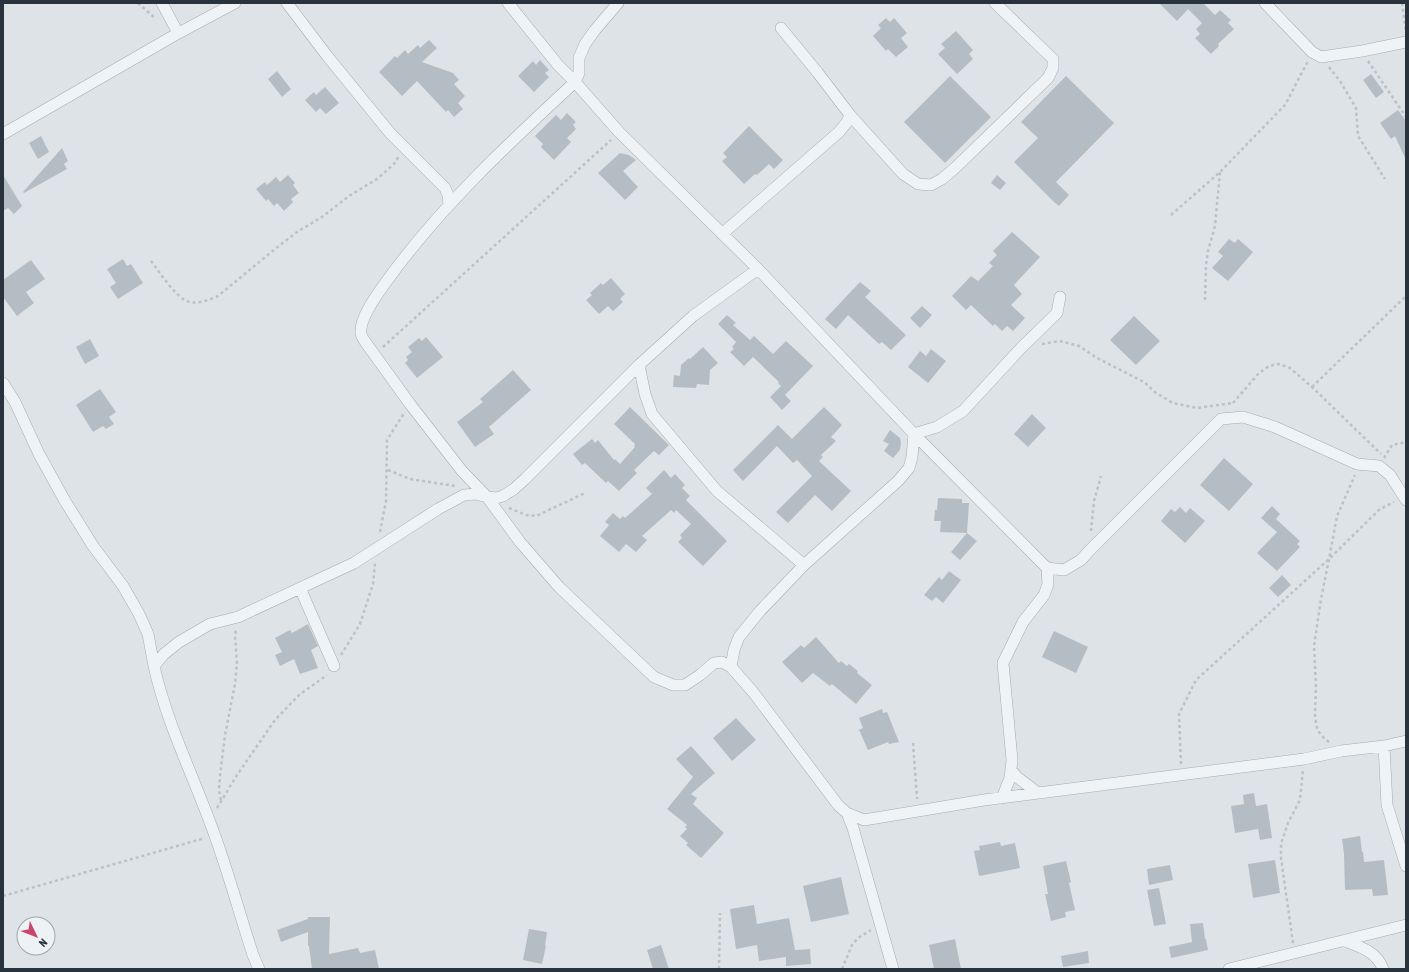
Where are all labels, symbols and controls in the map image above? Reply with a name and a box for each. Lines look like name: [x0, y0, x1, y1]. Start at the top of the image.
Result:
north arrow: [16, 916, 56, 956]
text: N: [37, 936, 50, 949]

